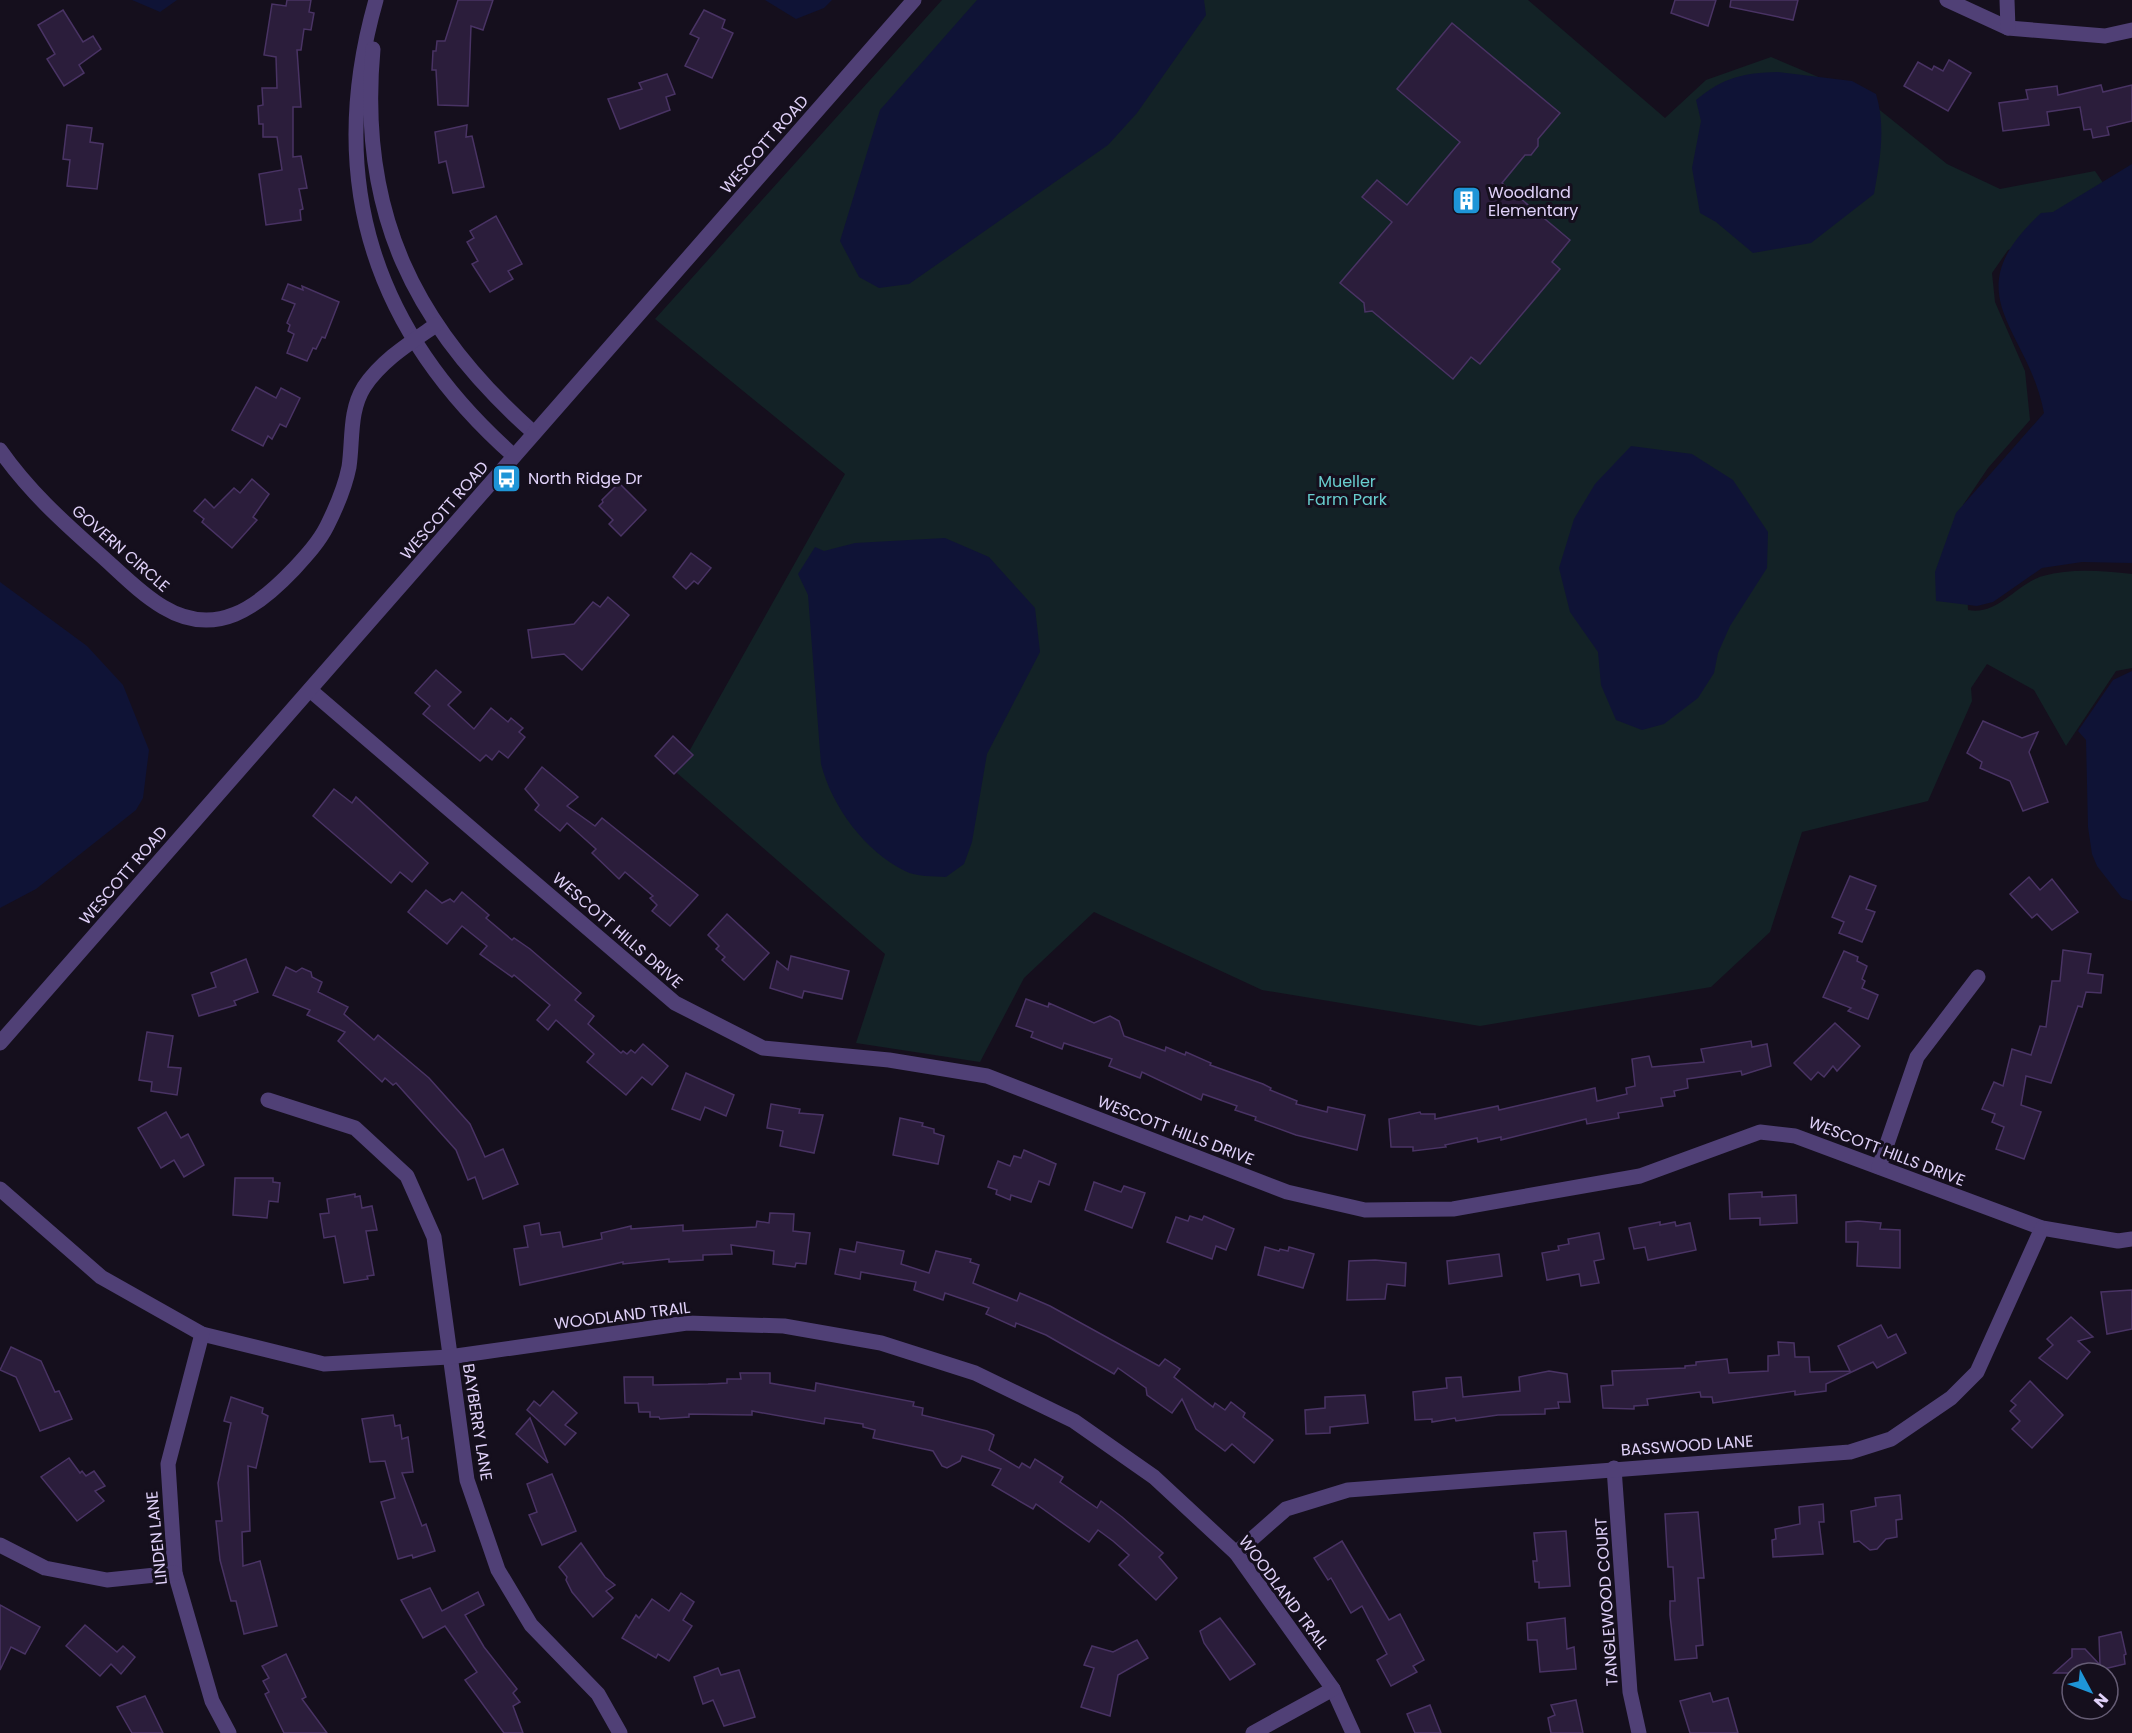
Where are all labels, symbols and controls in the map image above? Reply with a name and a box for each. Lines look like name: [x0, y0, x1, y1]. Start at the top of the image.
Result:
street label: WESCOTT ROAD: [715, 90, 814, 199]
place label: Woodland Elementary: [1488, 181, 1578, 222]
building icon: Woodland Elementary: [1451, 185, 1483, 217]
street label: WESCOTT ROAD: [395, 456, 494, 565]
bus stop icon: North Ridge Dr: [491, 462, 523, 494]
place label: North Ridge Dr: [528, 467, 643, 490]
park label: Mueller Farm Park: [1307, 470, 1388, 511]
street label: GOVERN CIRCLE: [67, 499, 175, 597]
street label: WESCOTT ROAD: [74, 821, 173, 930]
street label: WESCOTT HILLS DRIVE: [547, 867, 688, 994]
street label: WESCOTT HILLS DRIVE: [1094, 1090, 1258, 1171]
street label: WESCOTT HILLS DRIVE: [1805, 1111, 1969, 1192]
street label: WOODLAND TRAIL: [553, 1296, 691, 1335]
street label: BAYBERRY LANE: [457, 1362, 498, 1482]
street label: BASSWOOD LANE: [1620, 1429, 1754, 1462]
street label: LINDEN LANE: [140, 1490, 173, 1586]
street label: TANGLEWOOD COURT: [1589, 1517, 1624, 1687]
street label: WOODLAND TRAIL: [1233, 1531, 1334, 1654]
north arrow: [2060, 1661, 2120, 1721]
text: N: [2088, 1688, 2114, 1713]

